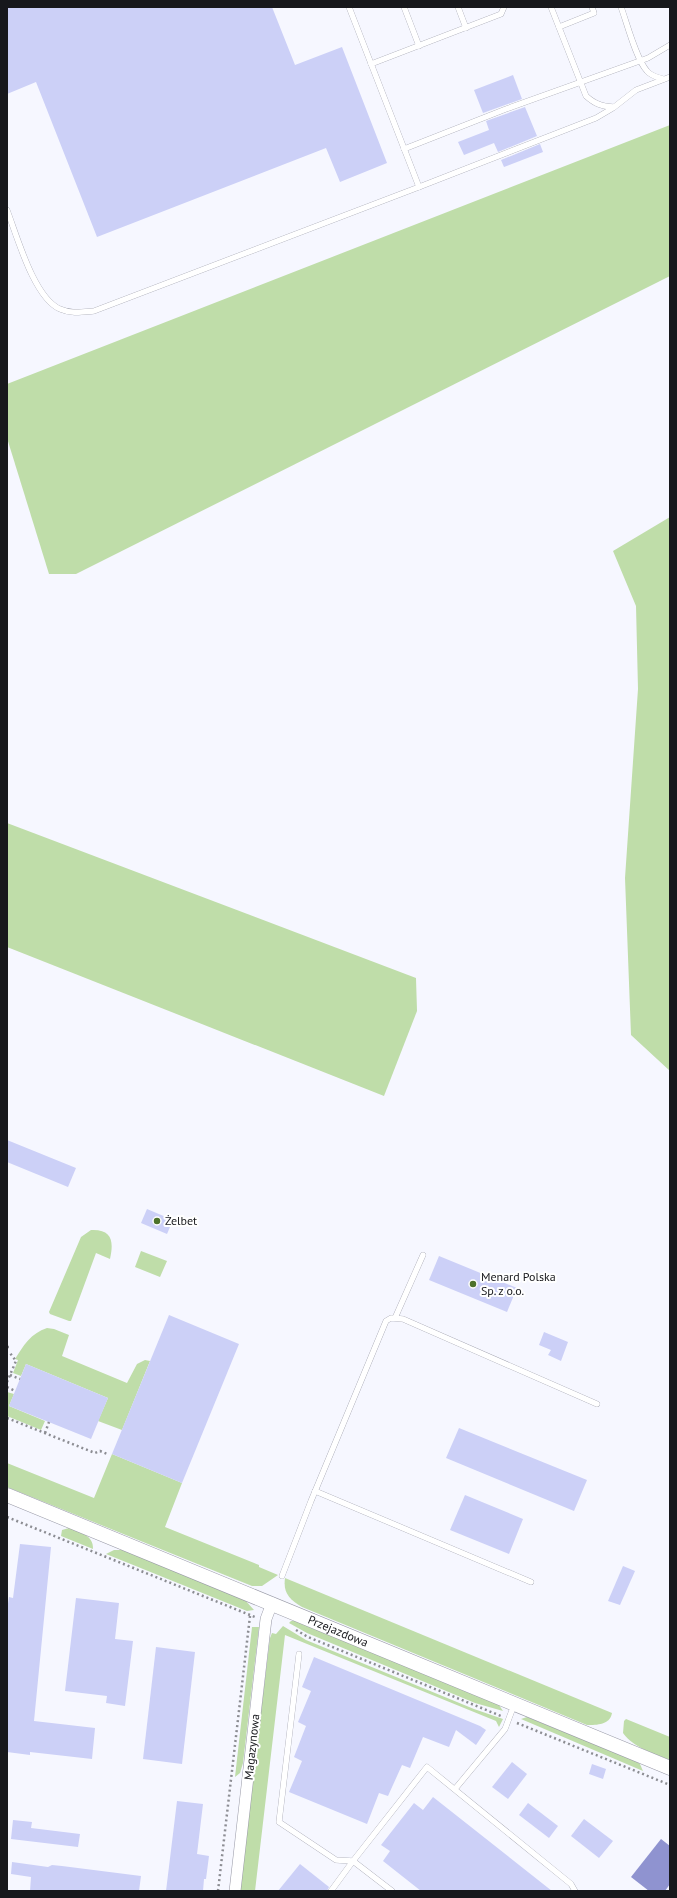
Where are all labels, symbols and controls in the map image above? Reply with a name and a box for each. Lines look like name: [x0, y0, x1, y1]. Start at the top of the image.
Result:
place label: Żelbet: [165, 1213, 197, 1228]
marker: Żelbet: [152, 1216, 162, 1226]
place label: Menard Polska Sp. z o.o.: [481, 1269, 556, 1298]
marker: Menard Polska Sp. z o.o.: [468, 1279, 478, 1289]
street label: Przejazdowa: [306, 1612, 371, 1650]
street label: Magazynowa: [241, 1713, 262, 1781]

